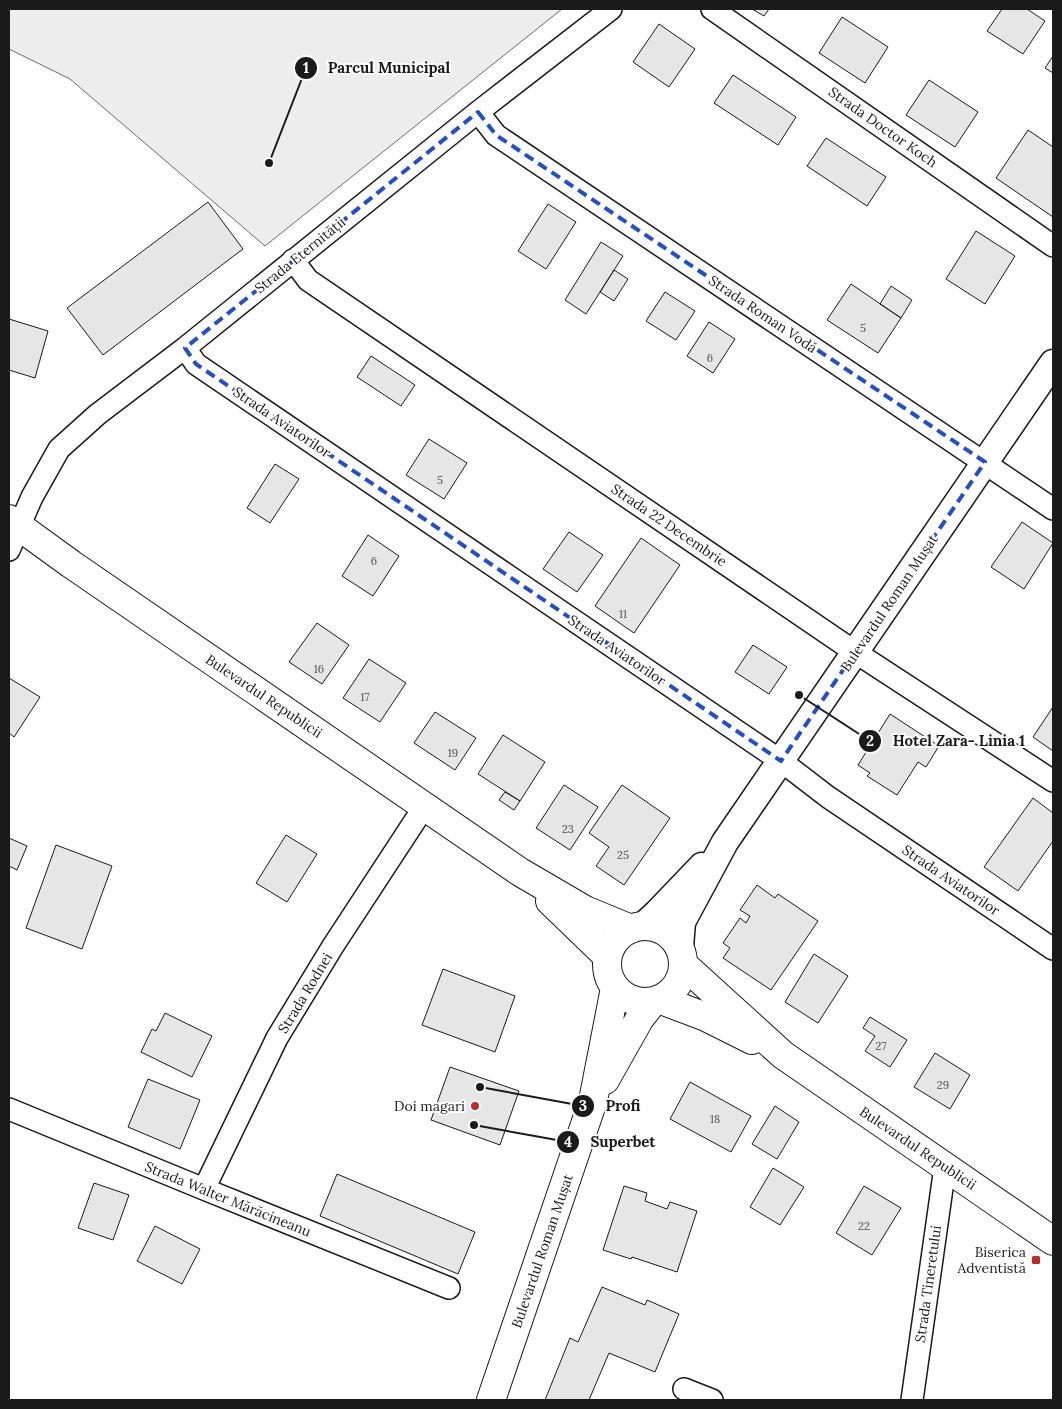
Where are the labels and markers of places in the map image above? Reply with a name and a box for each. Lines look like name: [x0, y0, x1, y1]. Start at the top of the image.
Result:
callout: Parcul Municipal: [293, 53, 461, 83]
callout: Hotel Zara- Linia 1: [858, 726, 1035, 756]
callout: Profi: [571, 1091, 651, 1121]
place label: Doi magari: [394, 1097, 465, 1115]
marker: Doi magari: [469, 1100, 481, 1112]
callout: Superbet: [556, 1127, 666, 1157]
place label: Biserica Adventistă: [956, 1243, 1026, 1277]
marker: Biserica Adventistă: [1030, 1254, 1042, 1266]

